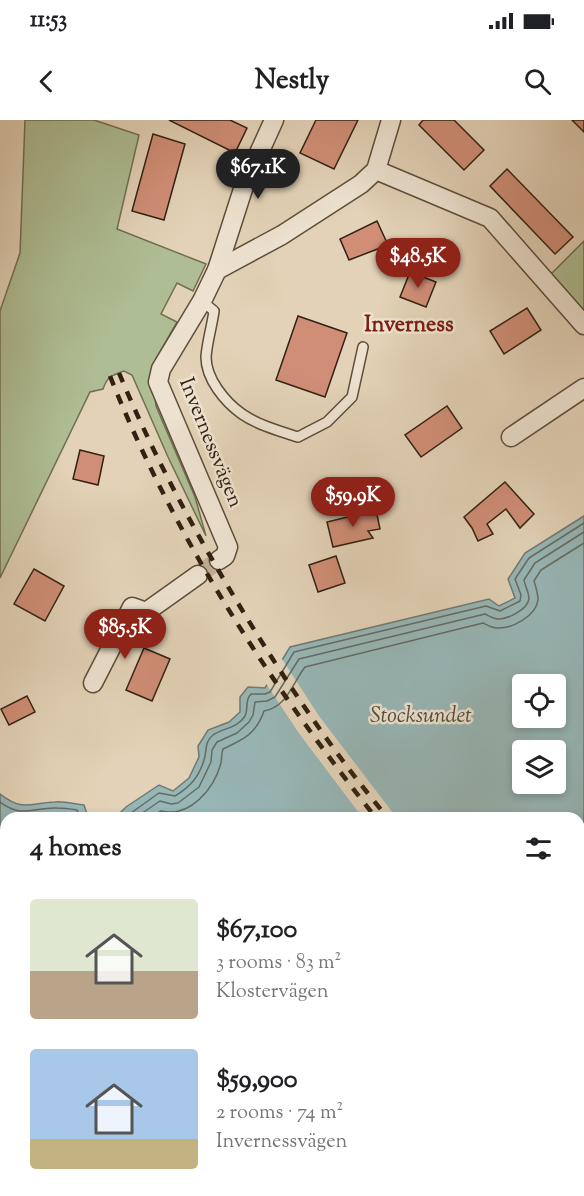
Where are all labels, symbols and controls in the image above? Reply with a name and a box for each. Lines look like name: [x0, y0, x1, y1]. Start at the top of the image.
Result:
text: 11:53: [30, 5, 67, 37]
text: Nestly: [255, 62, 329, 101]
icon: back: [30, 65, 63, 98]
icon: search: [521, 65, 554, 98]
pin: $67.1K: [209, 149, 307, 200]
text: $67.1K: [230, 154, 286, 183]
pin: $48.5K: [369, 238, 467, 289]
text: $48.5K: [390, 243, 446, 272]
district label: Inverness: [364, 310, 454, 342]
street label: Invernessvägen: [170, 373, 250, 513]
pin: $59.9K: [304, 477, 402, 528]
text: $59.9K: [325, 482, 381, 511]
pin: $85.5K: [76, 609, 174, 660]
text: $85.5K: [98, 614, 152, 643]
map controls: [512, 674, 566, 794]
button: locate: [512, 674, 566, 728]
water label: Stocksundet: [370, 701, 472, 733]
button: layers: [512, 740, 566, 794]
text: 4 homes: [30, 830, 121, 867]
icon: filters: [522, 832, 555, 865]
text: $67,100: [216, 912, 297, 949]
icon: home: [78, 923, 150, 995]
text: 3 rooms · 83 m²: [216, 949, 341, 978]
text: Klostervägen: [216, 978, 329, 1007]
text: $59,900: [216, 1062, 298, 1099]
icon: home: [78, 1073, 150, 1145]
text: 2 rooms · 74 m²: [216, 1099, 343, 1128]
text: Invernessvägen: [216, 1128, 347, 1157]

